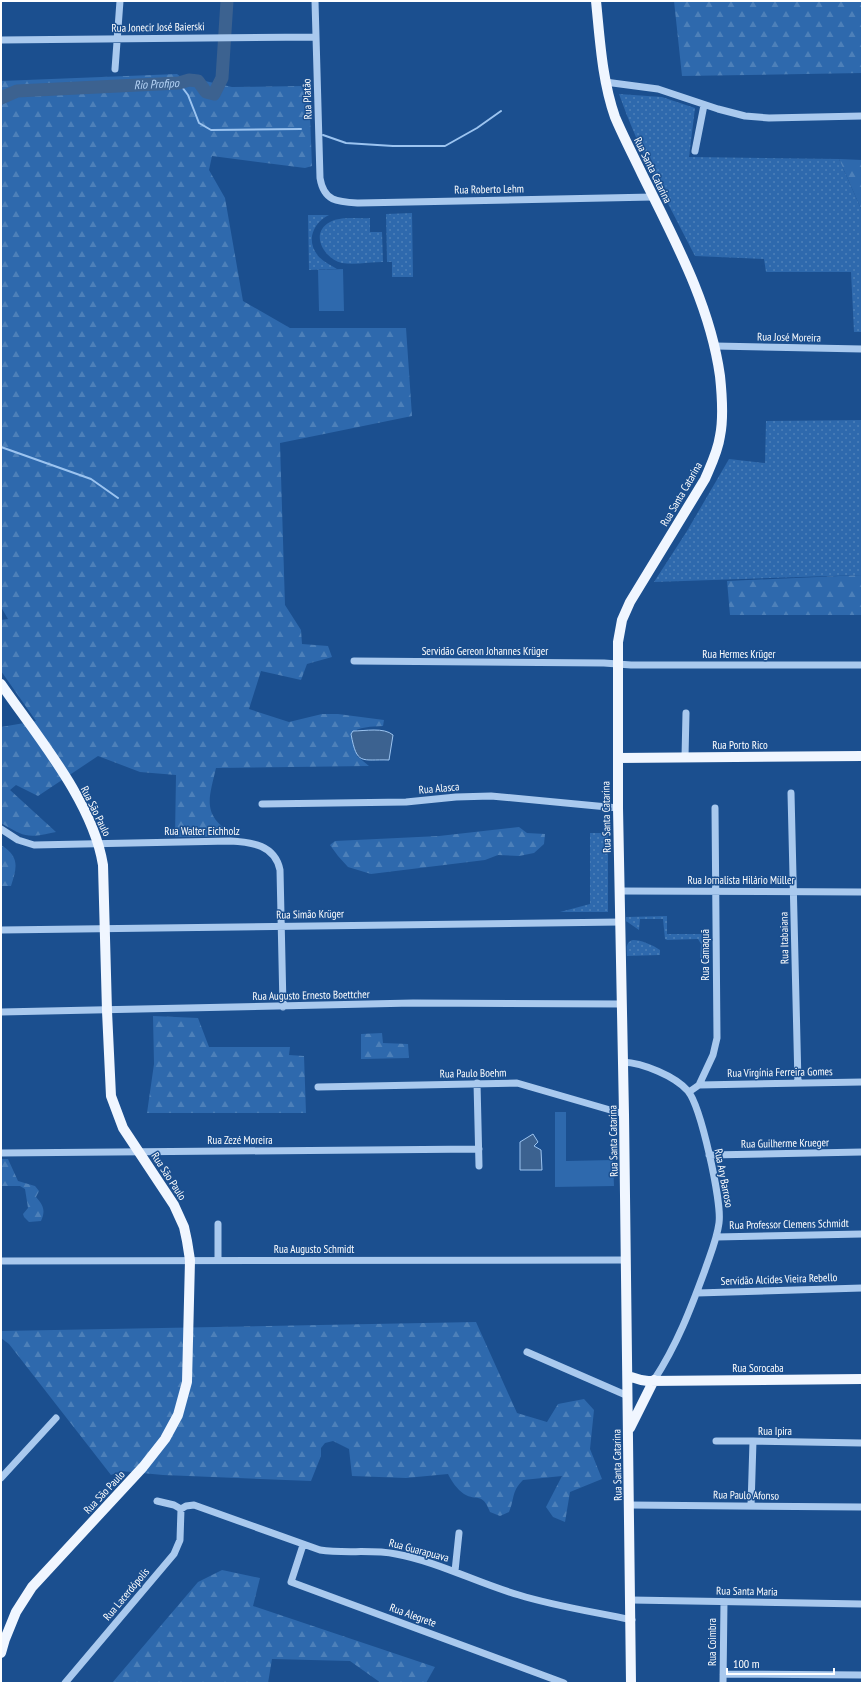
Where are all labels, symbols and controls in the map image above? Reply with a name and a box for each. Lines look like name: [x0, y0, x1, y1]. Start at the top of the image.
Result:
street label: Rua Jonecir José Baierski: [111, 19, 205, 35]
water label: Rio Profipo: [133, 75, 180, 92]
street label: Rua Platão: [299, 78, 315, 120]
street label: Rua Santa Catarina: [631, 135, 675, 205]
street label: Rua Roberto Lehm: [454, 181, 524, 197]
street label: Rua José Moreira: [757, 329, 821, 345]
street label: Rua Santa Catarina: [657, 459, 705, 529]
street label: Servidão Gereon Johannes Krüger: [422, 644, 548, 658]
street label: Rua Hermes Krüger: [702, 647, 776, 661]
street label: Rua Porto Rico: [712, 738, 768, 752]
street label: Rua Alasca: [418, 779, 460, 797]
street label: Rua Santa Catarina: [598, 781, 614, 853]
street label: Rua São Paulo: [78, 784, 114, 839]
street label: Rua Walter Eichholz: [164, 824, 240, 838]
street label: Rua Jornalista Hilário Müller: [687, 873, 795, 887]
street label: Rua Simão Krüger: [276, 906, 344, 922]
street label: Rua Itabaiana: [777, 912, 791, 964]
street label: Rua Camaquã: [698, 929, 712, 981]
street label: Rua Augusto Ernesto Boettcher: [252, 987, 370, 1003]
street label: Rua Virgínia Ferreira Gomes: [727, 1064, 833, 1080]
street label: Rua Paulo Boehm: [440, 1065, 506, 1081]
street label: Rua Santa Catarina: [605, 1105, 621, 1177]
street label: Rua Zezé Moreira: [207, 1133, 273, 1147]
street label: Rua Guilherme Krueger: [741, 1135, 829, 1151]
street label: Rua Ary Barroso: [711, 1147, 737, 1209]
street label: Rua São Paulo: [148, 1149, 190, 1203]
street label: Rua Professor Clemens Schmidt: [729, 1216, 849, 1232]
street label: Rua Augusto Schmidt: [274, 1242, 354, 1256]
street label: Servidão Alcides Vieira Rebello: [720, 1270, 838, 1288]
street label: Rua Sorocaba: [732, 1361, 784, 1375]
street label: Rua Ipira: [758, 1424, 792, 1438]
street label: Rua Santa Catarina: [609, 1429, 625, 1501]
street label: Rua São Paulo: [80, 1467, 128, 1517]
street label: Rua Paulo Afonso: [713, 1487, 779, 1503]
street label: Rua Guarapuava: [388, 1535, 450, 1565]
street label: Rua Lacerdópolis: [100, 1565, 152, 1623]
street label: Rua Santa Maria: [716, 1583, 778, 1599]
street label: Rua Alegrete: [388, 1600, 439, 1630]
street label: Rua Coimbra: [705, 1618, 719, 1666]
scale bar: [727, 1650, 834, 1676]
text: 100 m: [733, 1656, 760, 1671]

